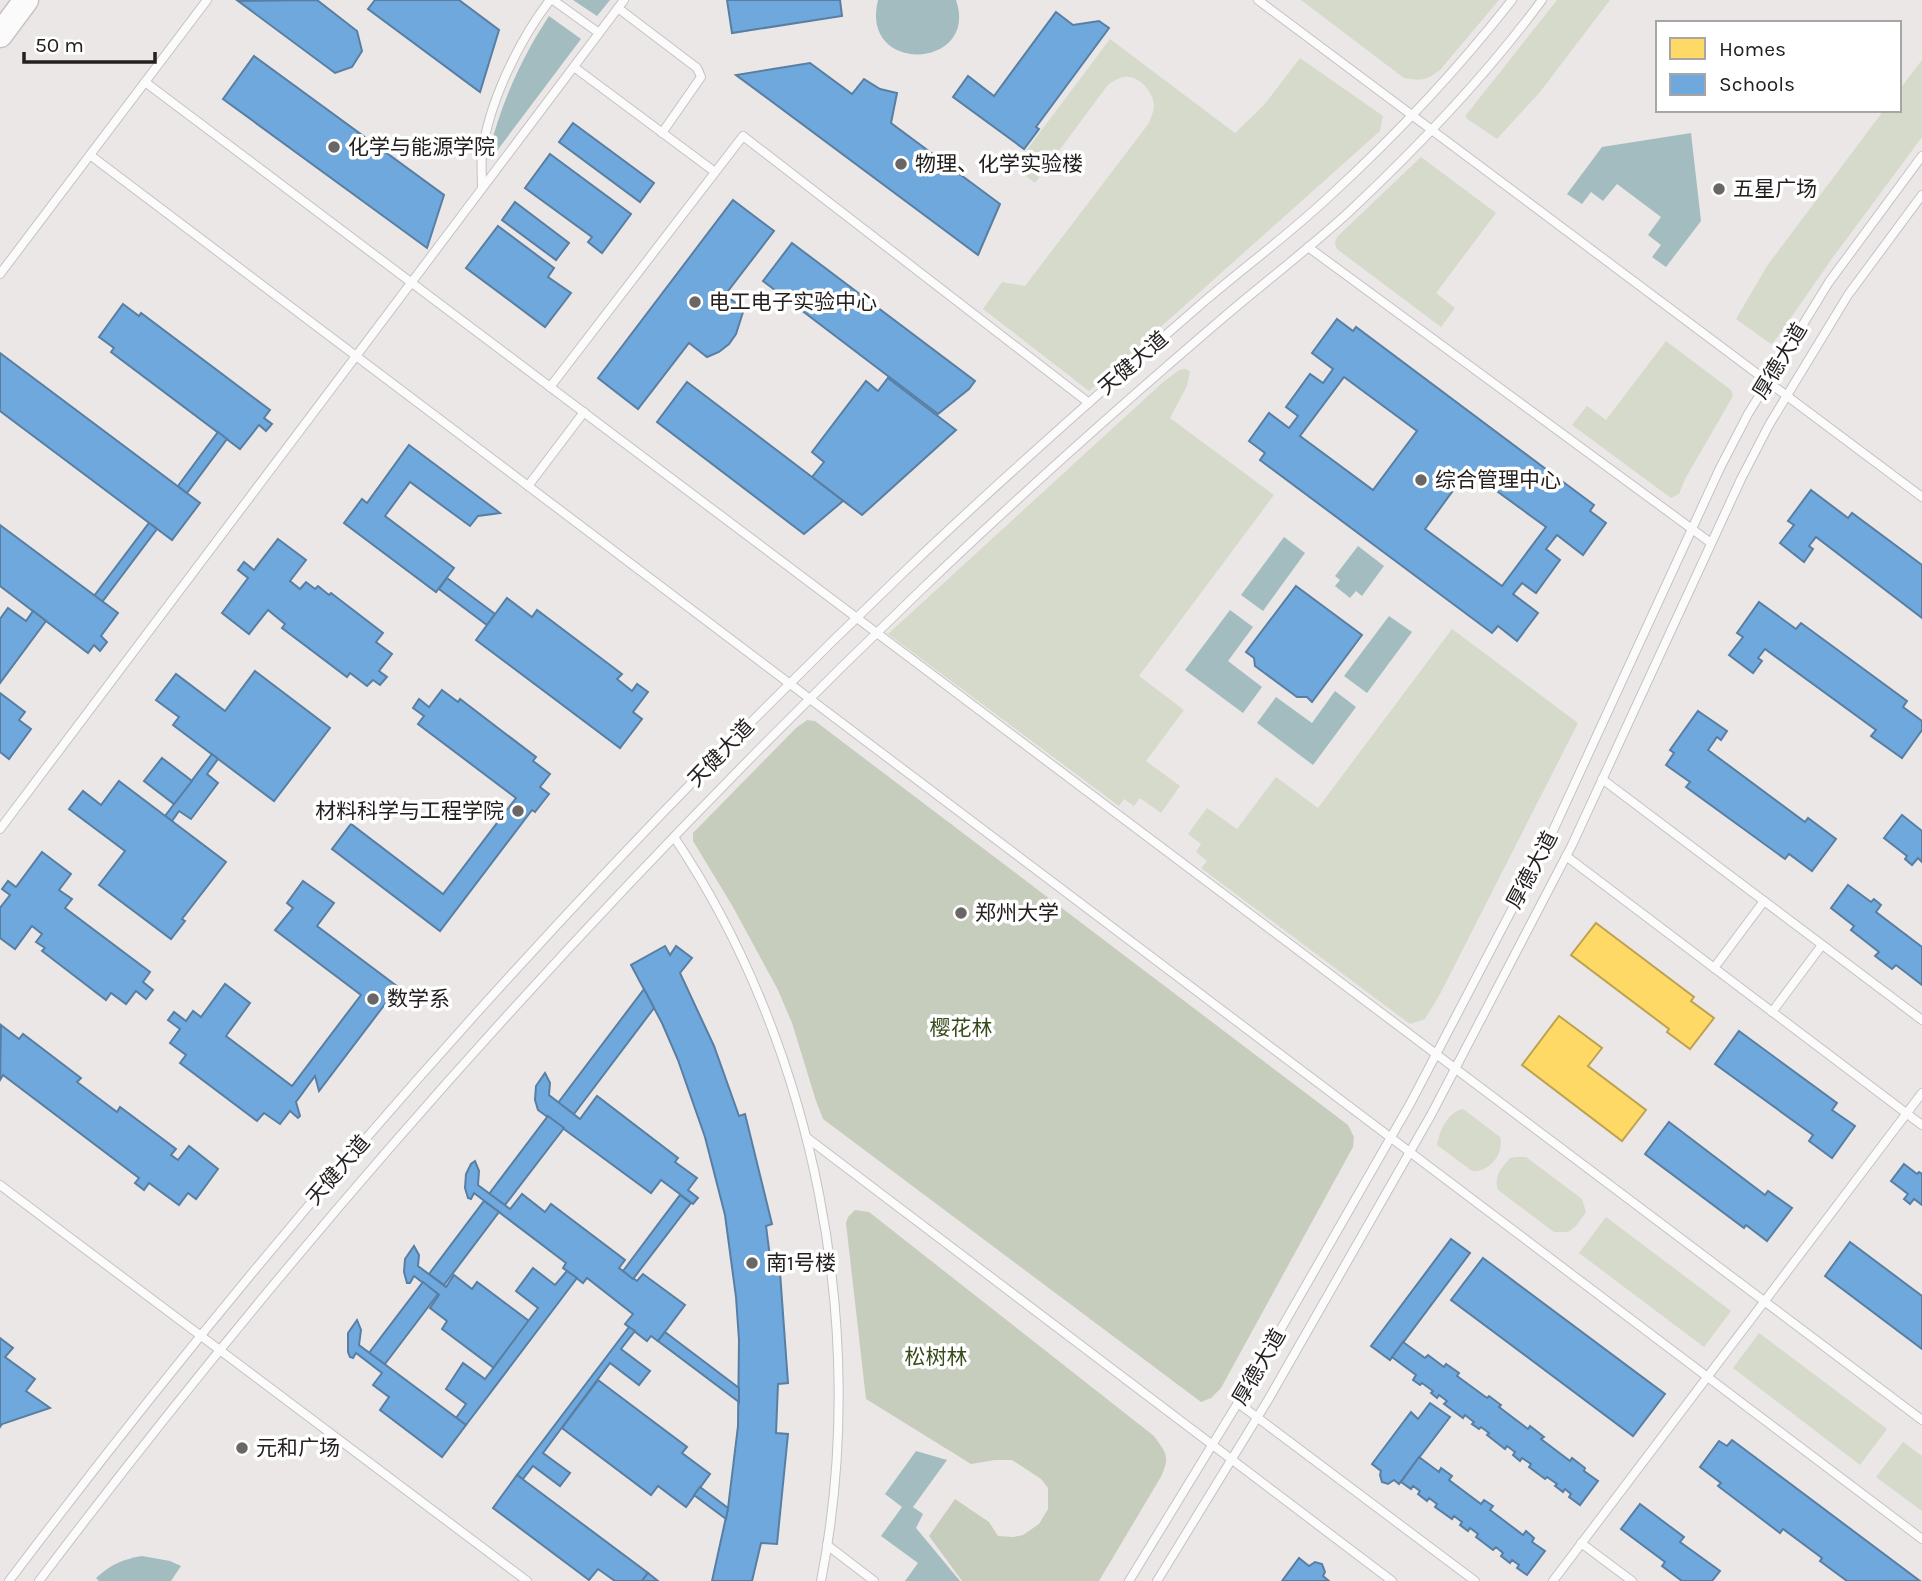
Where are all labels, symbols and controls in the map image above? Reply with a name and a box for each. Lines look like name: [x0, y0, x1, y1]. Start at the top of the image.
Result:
scale bar: [24, 21, 156, 65]
legend: [1656, 21, 1901, 112]
text: 50 m: [35, 33, 84, 57]
text: Homes: [1719, 37, 1786, 61]
text: Schools: [1719, 72, 1795, 96]
place label: 化学与能源学院: [348, 135, 495, 159]
marker: 化学与能源学院: [326, 139, 342, 155]
place label: 物理、化学实验楼: [915, 152, 1083, 176]
marker: 物理、化学实验楼: [893, 156, 909, 172]
place label: 五星广场: [1733, 177, 1817, 201]
marker: 五星广场: [1711, 181, 1727, 197]
place label: 电工电子实验中心: [709, 290, 877, 314]
marker: 电工电子实验中心: [687, 294, 703, 310]
street label: 厚德大道: [1748, 319, 1812, 403]
street label: 天健大道: [1093, 326, 1173, 400]
place label: 综合管理中心: [1435, 468, 1561, 492]
marker: 综合管理中心: [1413, 472, 1429, 488]
street label: 天健大道: [683, 714, 759, 792]
place label: 材料科学与工程学院: [315, 799, 504, 823]
marker: 材料科学与工程学院: [510, 803, 526, 819]
street label: 厚德大道: [1502, 827, 1562, 913]
place label: 郑州大学: [975, 901, 1059, 925]
marker: 郑州大学: [953, 905, 969, 921]
place label: 数学系: [387, 987, 450, 1011]
marker: 数学系: [365, 991, 381, 1007]
park label: 樱花林: [930, 1016, 993, 1040]
street label: 天健大道: [301, 1130, 375, 1210]
place label: 南1号楼: [766, 1251, 836, 1275]
marker: 南1号楼: [744, 1255, 760, 1271]
street label: 厚德大道: [1228, 1325, 1290, 1409]
park label: 松树林: [905, 1345, 968, 1369]
place label: 元和广场: [256, 1436, 340, 1460]
marker: 元和广场: [234, 1440, 250, 1456]

